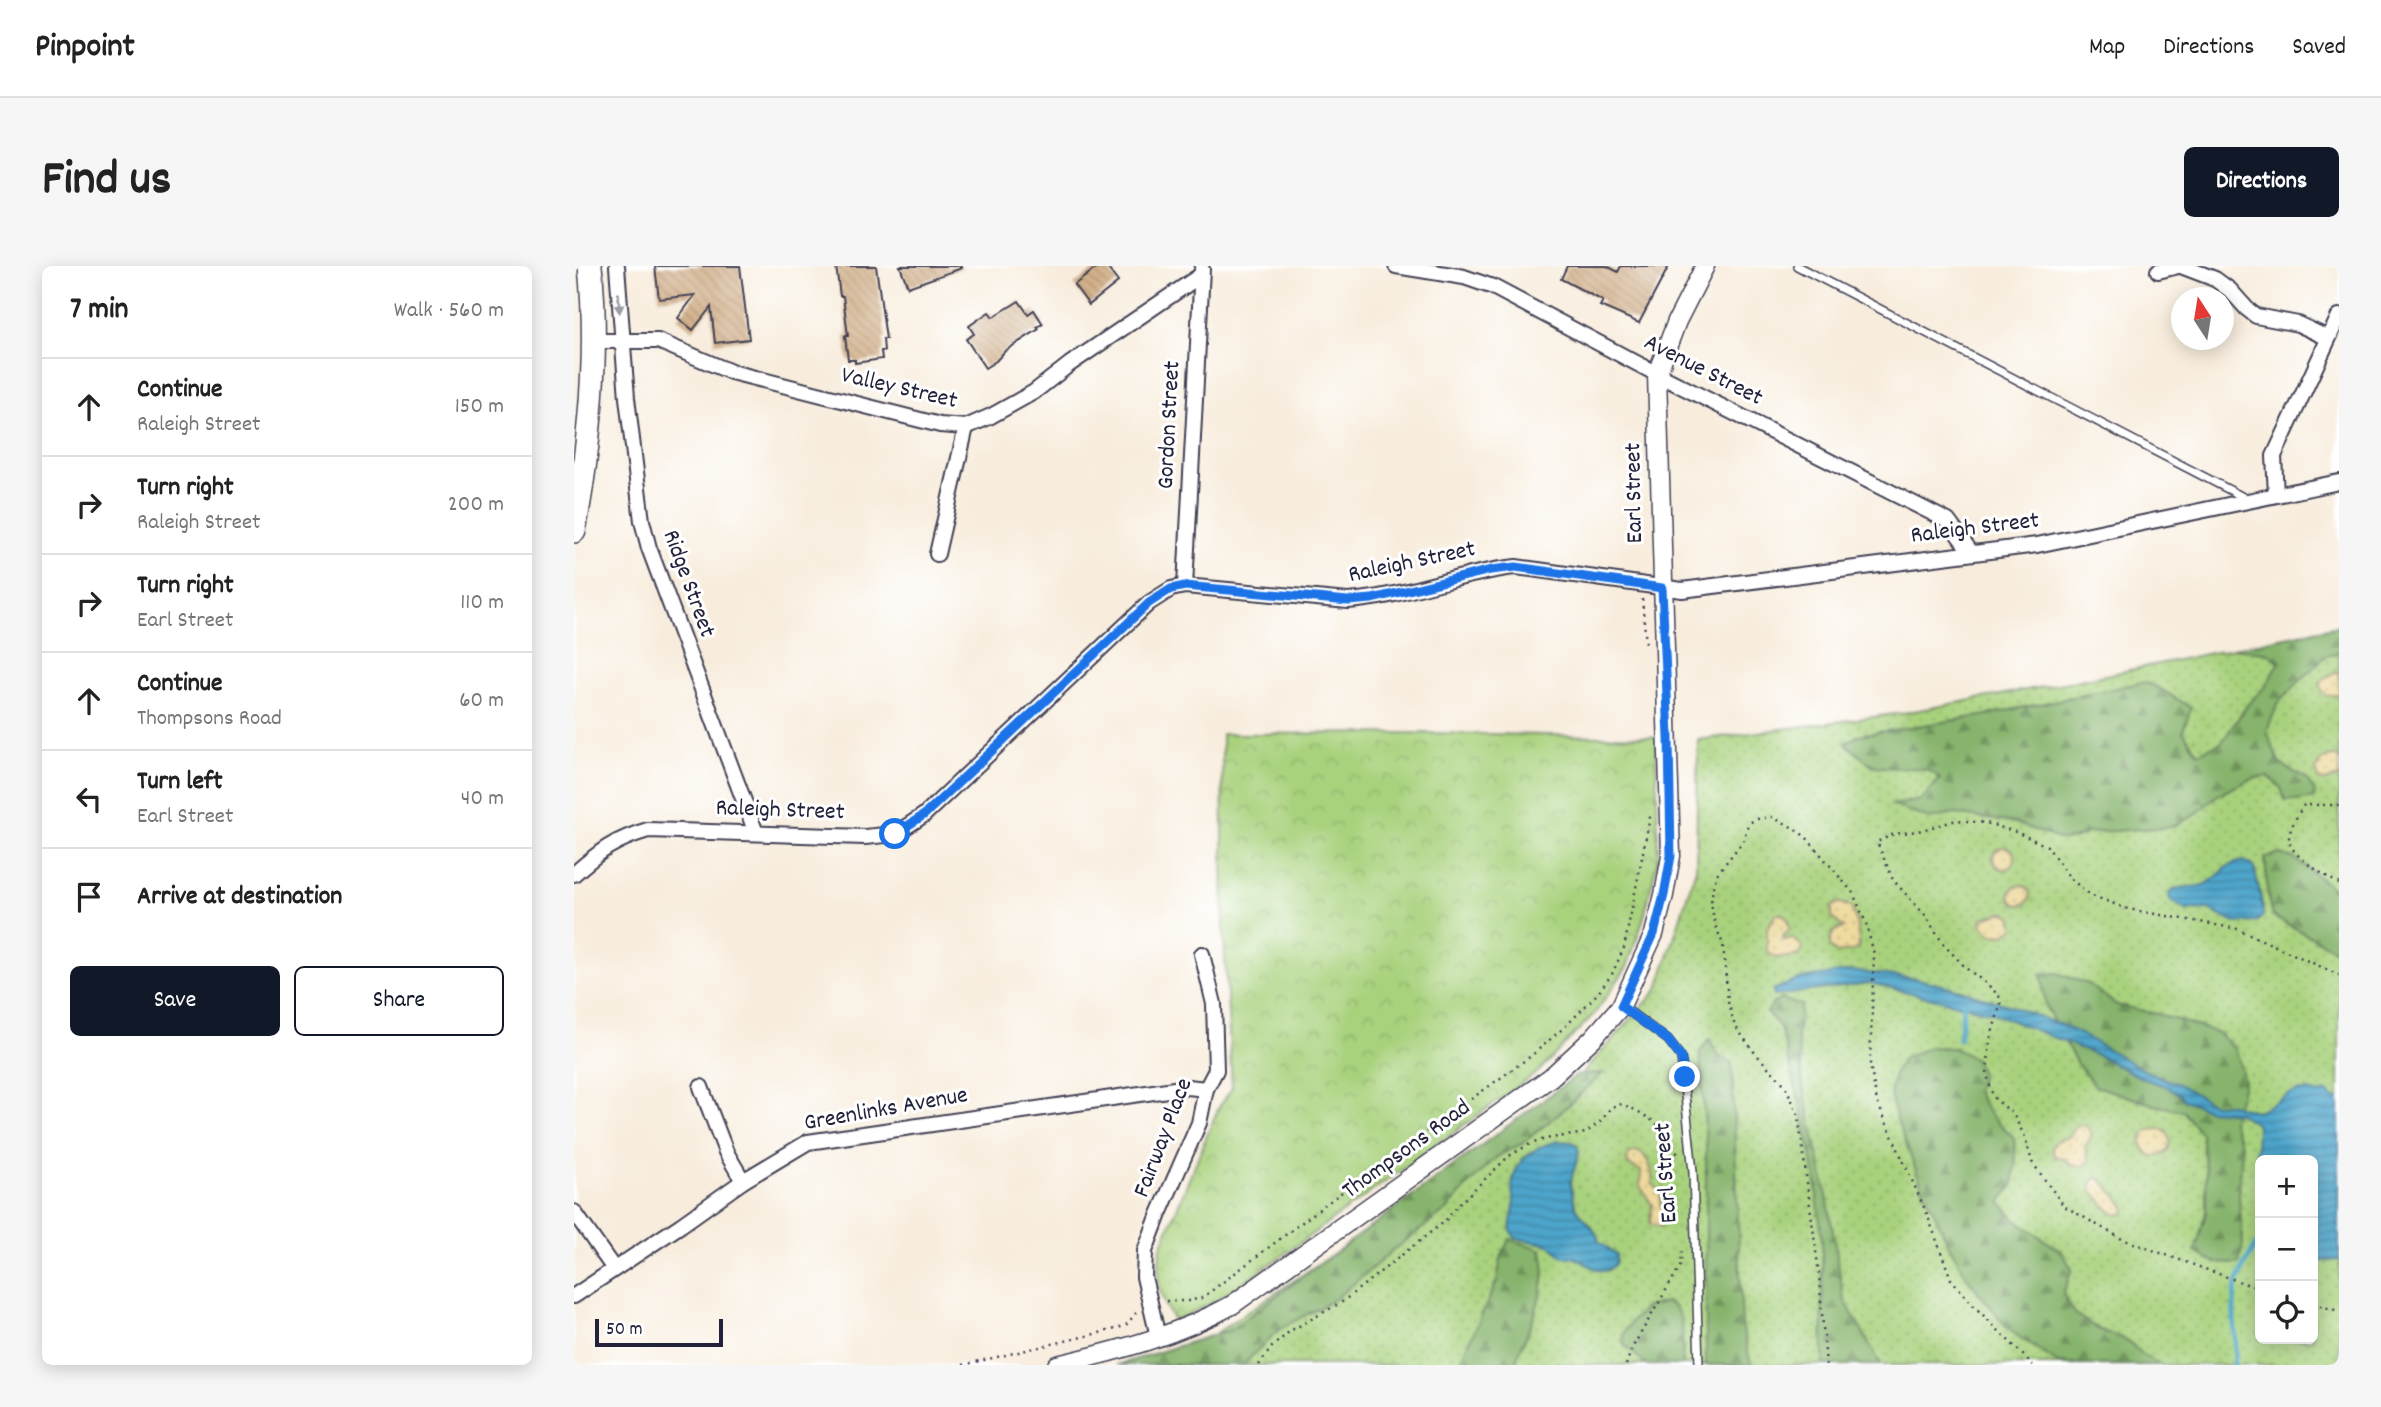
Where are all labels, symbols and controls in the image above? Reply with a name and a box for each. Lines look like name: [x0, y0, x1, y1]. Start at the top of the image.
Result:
text: Pinpoint: [35, 25, 135, 72]
text: Map: [2089, 31, 2125, 65]
text: Directions: [2163, 31, 2254, 65]
text: Saved: [2292, 31, 2346, 65]
text: Find us: [42, 147, 171, 217]
button: Directions: [2184, 147, 2339, 217]
north arrow: [2171, 287, 2234, 350]
text: 7 min: [70, 290, 128, 333]
one-way arrow: [614, 293, 625, 315]
text: Walk · 560 m: [394, 295, 504, 328]
street label: Avenue Street: [1638, 326, 1769, 416]
street label: Valley Street: [838, 359, 961, 419]
street label: Gordon Street: [1150, 360, 1190, 490]
text: Continue: [137, 372, 222, 409]
icon: ahead: [70, 388, 108, 426]
text: 150 m: [455, 391, 504, 424]
text: Raleigh Street: [137, 409, 261, 442]
street label: Earl Street: [1617, 442, 1653, 544]
text: Turn right: [137, 470, 234, 507]
icon: right: [70, 486, 108, 524]
text: 200 m: [448, 489, 504, 522]
street label: Raleigh Street: [1909, 504, 2041, 554]
text: Raleigh Street: [137, 507, 261, 540]
street label: Ridge Street: [653, 525, 723, 643]
street label: Raleigh Street: [1345, 533, 1479, 593]
text: Turn right: [137, 568, 234, 605]
icon: right: [70, 584, 108, 622]
text: 110 m: [460, 587, 504, 620]
text: Earl Street: [137, 605, 233, 638]
text: Continue: [137, 666, 222, 703]
icon: ahead: [70, 682, 108, 720]
text: 60 m: [459, 685, 504, 718]
text: Thompsons Road: [137, 703, 282, 736]
text: Turn left: [137, 764, 223, 801]
icon: left: [70, 780, 108, 818]
text: 40 m: [461, 783, 504, 816]
street label: Raleigh Street: [715, 792, 845, 830]
text: Earl Street: [137, 801, 233, 834]
route start: [879, 818, 910, 849]
icon: arrive: [70, 878, 108, 916]
text: Arrive at destination: [137, 879, 342, 916]
button: Save: [70, 966, 280, 1036]
button: Share: [294, 966, 504, 1036]
route end: [1669, 1061, 1700, 1092]
street label: Fairway Place: [1126, 1073, 1202, 1203]
street label: Greenlinks Avenue: [802, 1079, 970, 1141]
street label: Thompsons Road: [1336, 1092, 1478, 1208]
street label: Earl Street: [1647, 1122, 1687, 1224]
map controls: [2255, 1155, 2318, 1344]
button: +: [2255, 1155, 2318, 1218]
button: −: [2255, 1218, 2318, 1281]
button: locate: [2255, 1281, 2318, 1344]
scale bar: [595, 1316, 723, 1348]
text: 50 m: [606, 1317, 643, 1344]

